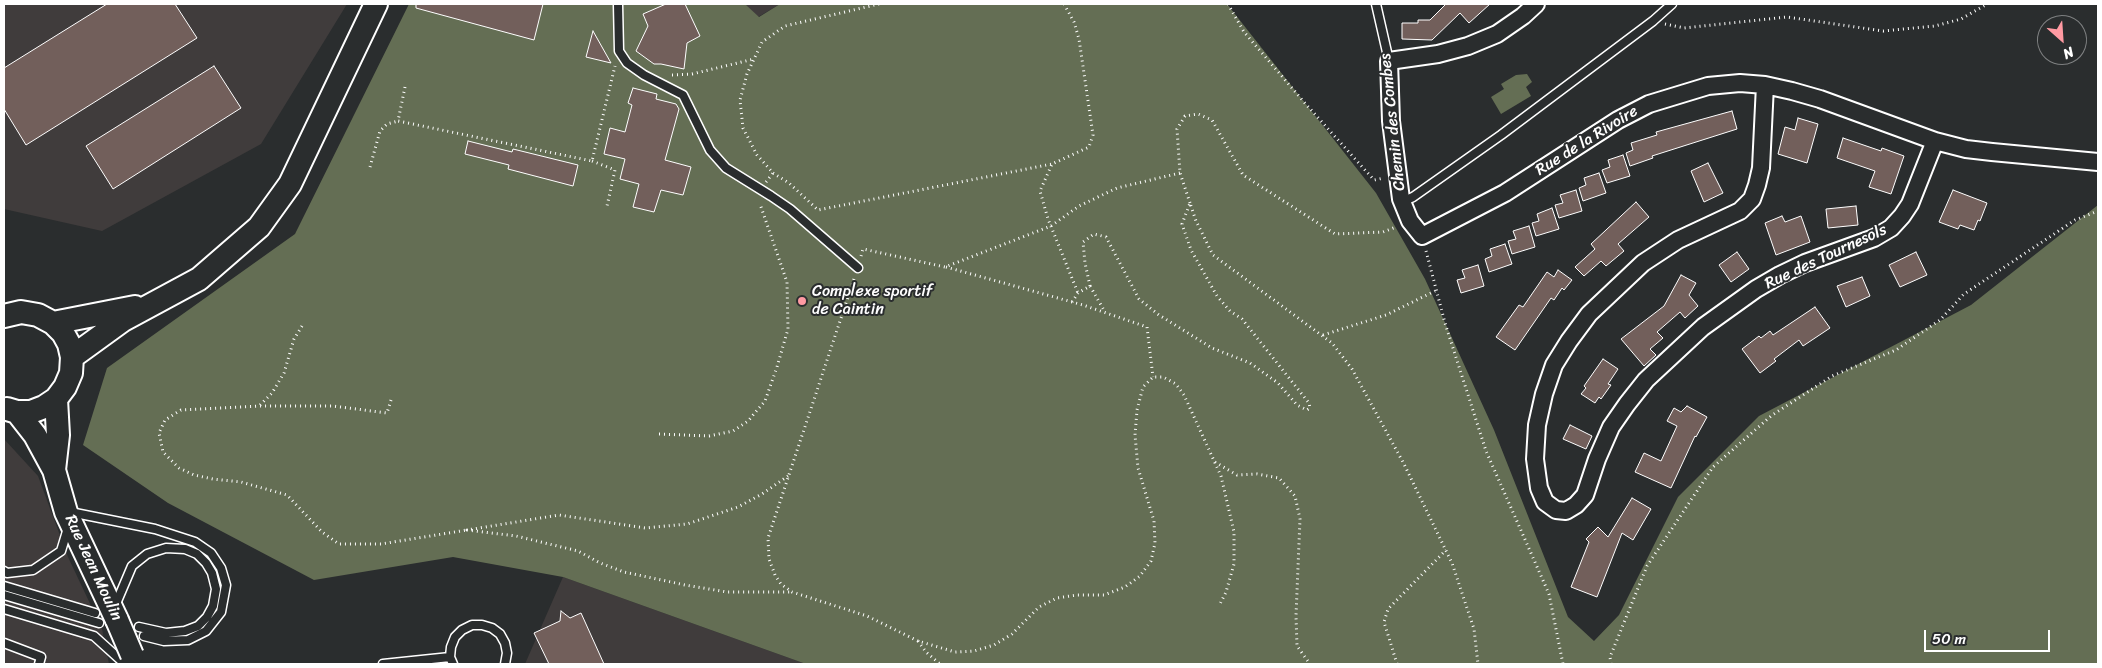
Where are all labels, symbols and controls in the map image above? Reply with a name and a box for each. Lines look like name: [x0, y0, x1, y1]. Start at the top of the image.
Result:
north arrow: [2037, 15, 2087, 65]
text: N: [2059, 40, 2078, 66]
street label: Chemin des Combes: [1376, 52, 1410, 192]
street label: Rue de la Rivoire: [1532, 102, 1642, 180]
street label: Rue des Tournesols: [1762, 220, 1890, 294]
place label: Complexe sportif de Caintin: [812, 282, 933, 320]
marker: Complexe sportif de Caintin: [796, 295, 808, 307]
street label: Rue Jean Moulin: [60, 512, 126, 624]
scale bar: [1927, 620, 2053, 652]
text: 50 m: [1932, 626, 1966, 652]

